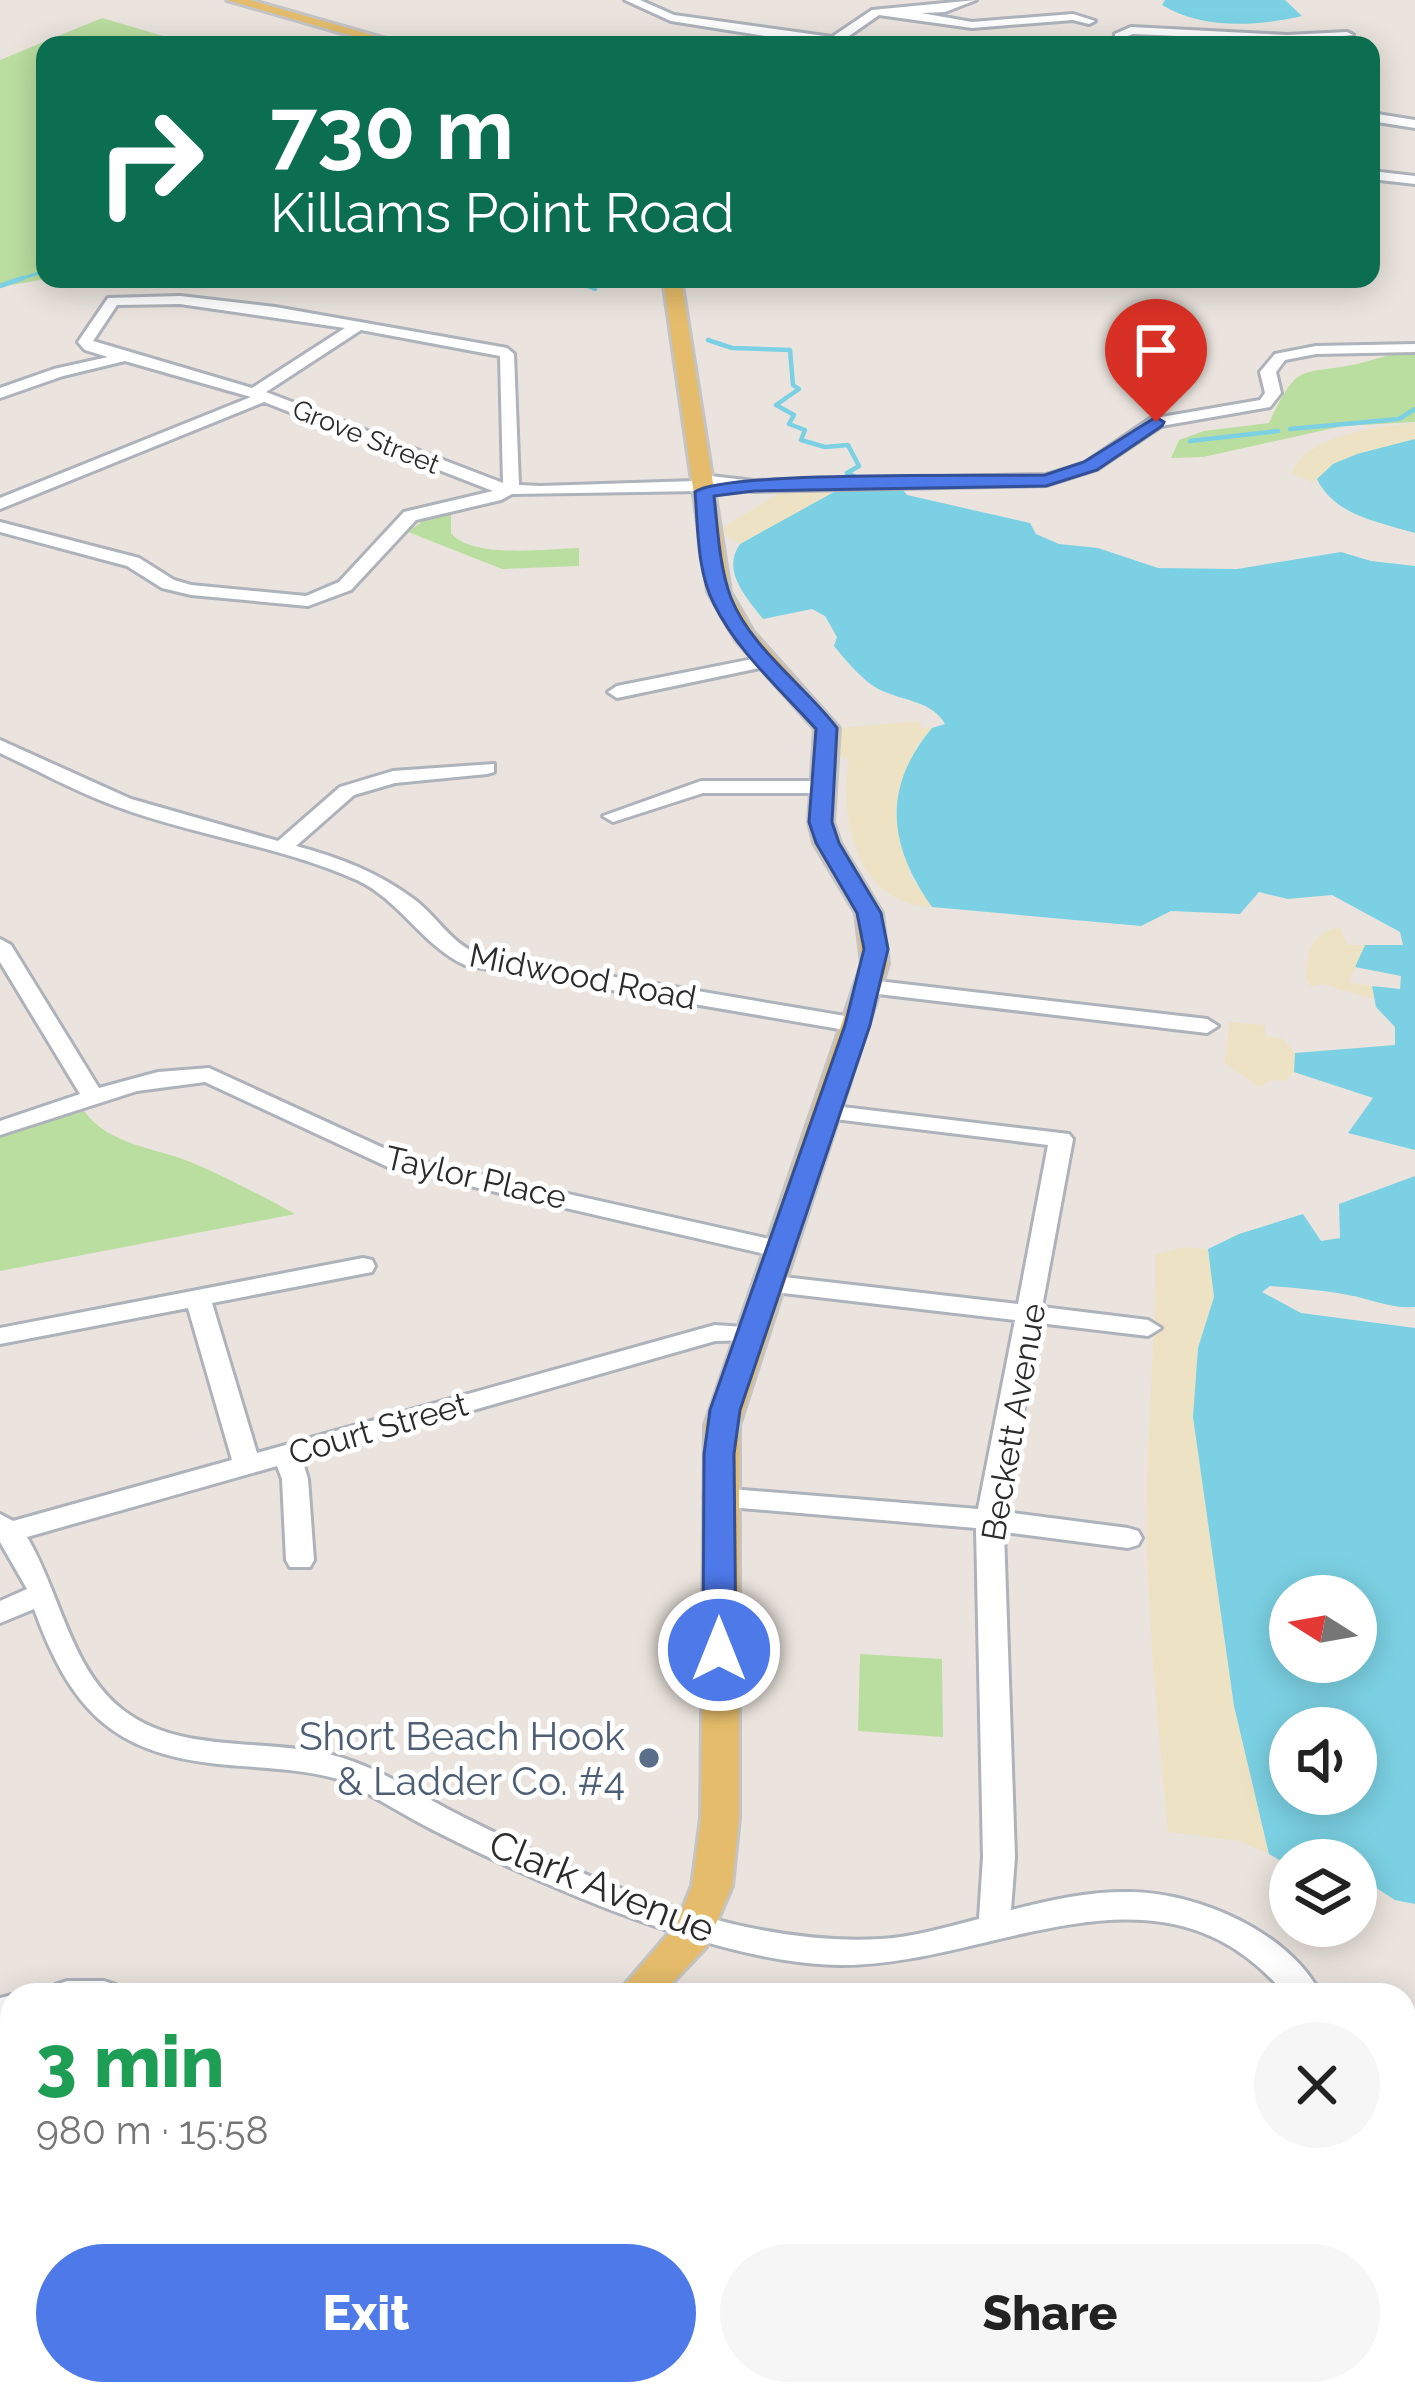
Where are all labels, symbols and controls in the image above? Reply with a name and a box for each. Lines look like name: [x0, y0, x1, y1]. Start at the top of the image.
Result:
text: 730 m: [270, 80, 514, 179]
icon: right: [72, 84, 228, 240]
text: Killams Point Road: [270, 181, 734, 245]
pin: [1105, 299, 1207, 422]
icon: arrive: [1123, 317, 1189, 383]
street label: Grove Street: [288, 393, 444, 480]
street label: Midwood Road: [466, 935, 700, 1018]
street label: Taylor Place: [382, 1138, 570, 1217]
street label: Beckett Avenue: [973, 1300, 1054, 1544]
street label: Court Street: [284, 1384, 472, 1473]
north arrow: [1269, 1575, 1377, 1683]
map controls: [1269, 1575, 1377, 1947]
position arrow: [656, 1587, 782, 1713]
button: sound: [1269, 1707, 1377, 1815]
place label: Short Beach Hook & Ladder Co. #4: [299, 1713, 625, 1804]
marker: Short Beach Hook & Ladder Co. #4: [636, 1745, 662, 1771]
street label: Clark Avenue: [483, 1820, 721, 1952]
button: layers: [1269, 1839, 1377, 1947]
text: 3 min: [36, 2019, 225, 2104]
button: close: [1254, 2022, 1380, 2148]
text: 980 m · 15:58: [36, 2107, 269, 2153]
button: Exit: [36, 2244, 696, 2382]
button: Share: [720, 2244, 1380, 2382]

